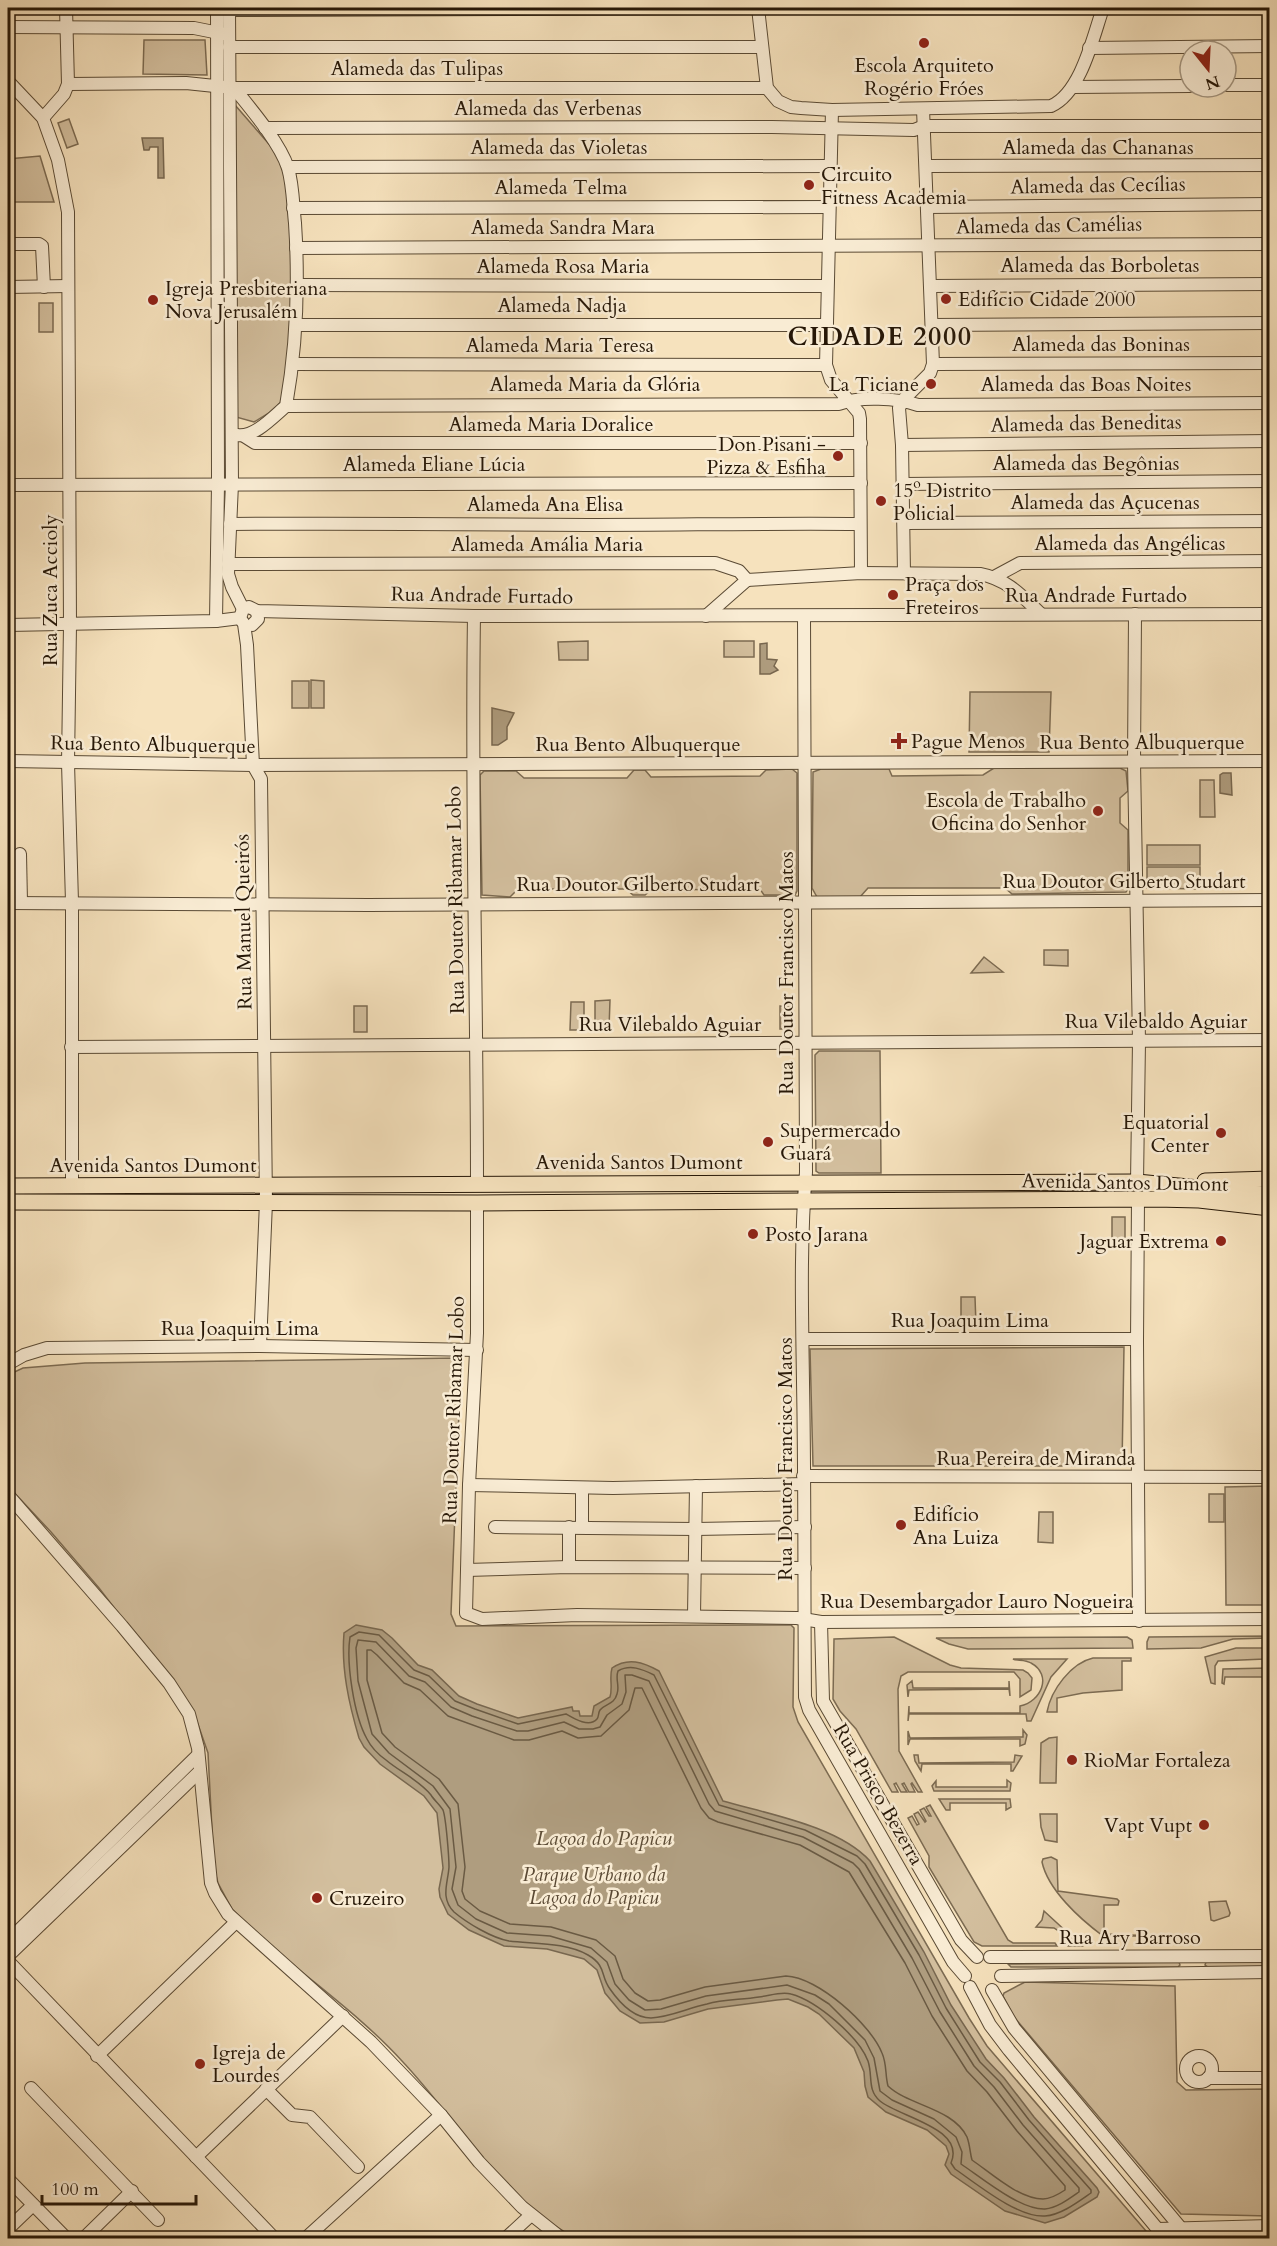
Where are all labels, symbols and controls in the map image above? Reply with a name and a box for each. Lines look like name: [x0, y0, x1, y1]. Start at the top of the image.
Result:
marker: Escola Arquiteto Rogério Fróes: [917, 36, 931, 50]
north arrow: [1178, 39, 1238, 99]
place label: Escola Arquiteto Rogério Fróes: [854, 52, 994, 102]
street label: Alameda das Tulipas: [331, 55, 503, 82]
text: N: [1202, 70, 1222, 95]
street label: Alameda das Verbenas: [454, 95, 642, 122]
street label: Alameda das Violetas: [471, 134, 647, 161]
street label: Alameda das Chananas: [1002, 134, 1194, 161]
place label: Circuito Fitness Academia: [821, 161, 967, 211]
street label: Alameda das Cecílias: [1010, 170, 1186, 201]
street label: Alameda Telma: [494, 174, 628, 201]
marker: Circuito Fitness Academia: [802, 178, 816, 192]
street label: Alameda das Camélias: [956, 210, 1142, 241]
street label: Alameda Sandra Mara: [471, 214, 655, 241]
street label: Alameda das Borboletas: [1000, 252, 1200, 279]
street label: Alameda Rosa Maria: [476, 253, 650, 280]
place label: Igreja Presbiteriana Nova Jerusalém: [165, 275, 328, 325]
place label: Edifício Cidade 2000: [958, 286, 1136, 313]
street label: Alameda Nadja: [497, 292, 627, 319]
marker: Edifício Cidade 2000: [939, 292, 953, 306]
marker: Igreja Presbiteriana Nova Jerusalém: [146, 293, 160, 307]
district label: CIDADE 2000: [787, 319, 973, 354]
street label: Alameda das Boninas: [1012, 331, 1190, 358]
street label: Alameda Maria Teresa: [466, 332, 655, 359]
street label: Alameda Maria da Glória: [490, 371, 701, 398]
place label: La Ticiane: [829, 371, 919, 398]
street label: Alameda das Boas Noites: [981, 371, 1191, 398]
marker: La Ticiane: [924, 377, 938, 391]
street label: Alameda das Beneditas: [990, 408, 1182, 439]
street label: Alameda Maria Doralice: [449, 411, 653, 438]
place label: Don Pisani - Pizza & Esfiha: [707, 431, 826, 481]
marker: Don Pisani - Pizza & Esfiha: [831, 449, 845, 463]
street label: Alameda das Begônias: [993, 450, 1179, 477]
street label: Alameda Eliane Lúcia: [343, 451, 526, 478]
place label: 15º Distrito Policial: [893, 477, 991, 527]
street label: Alameda das Açucenas: [1010, 489, 1200, 516]
street label: Alameda Ana Elisa: [467, 491, 624, 518]
marker: 15º Distrito Policial: [874, 494, 888, 508]
street label: Rua Zuca Accioly: [37, 514, 64, 666]
street label: Alameda das Angélicas: [1034, 530, 1226, 557]
street label: Alameda Amália Maria: [451, 531, 643, 558]
place label: Praça dos Freteiros: [905, 571, 984, 621]
street label: Rua Andrade Furtado: [391, 580, 574, 611]
street label: Rua Andrade Furtado: [1005, 582, 1187, 609]
marker: Praça dos Freteiros: [886, 588, 900, 602]
place label: Pague Menos: [911, 728, 1025, 755]
street label: Rua Bento Albuquerque: [50, 729, 256, 760]
street label: Rua Bento Albuquerque: [1039, 729, 1245, 756]
street label: Rua Bento Albuquerque: [535, 731, 741, 758]
marker: Pague Menos: [892, 734, 906, 748]
street label: Rua Doutor Ribamar Lobo: [440, 785, 471, 1014]
place label: Escola de Trabalho Oficina do Senhor: [926, 787, 1087, 837]
marker: Escola de Trabalho Oficina do Senhor: [1091, 804, 1105, 818]
street label: Rua Manuel Queirós: [228, 834, 259, 1010]
street label: Rua Doutor Francisco Matos: [773, 851, 800, 1095]
street label: Rua Doutor Gilberto Studart: [1002, 868, 1246, 895]
street label: Rua Doutor Gilberto Studart: [516, 871, 760, 898]
street label: Rua Vilebaldo Aguiar: [1065, 1008, 1248, 1035]
street label: Rua Vilebaldo Aguiar: [579, 1011, 762, 1038]
place label: Equatorial Center: [1123, 1109, 1210, 1159]
place label: Supermercado Guará: [780, 1117, 901, 1167]
marker: Equatorial Center: [1214, 1126, 1228, 1140]
marker: Supermercado Guará: [761, 1135, 775, 1149]
street label: Avenida Santos Dumont: [536, 1149, 743, 1176]
street label: Avenida Santos Dumont: [50, 1152, 257, 1179]
street label: Avenida Santos Dumont: [1021, 1167, 1229, 1198]
place label: Posto Jarana: [765, 1221, 869, 1248]
marker: Posto Jarana: [746, 1227, 760, 1241]
place label: Jaguar Extrema: [1077, 1228, 1209, 1255]
marker: Jaguar Extrema: [1214, 1234, 1228, 1248]
street label: Rua Doutor Ribamar Lobo: [436, 1295, 471, 1525]
street label: Rua Joaquim Lima: [891, 1307, 1049, 1334]
street label: Rua Joaquim Lima: [161, 1315, 319, 1342]
street label: Rua Doutor Francisco Matos: [772, 1337, 799, 1581]
street label: Rua Pereira de Miranda: [936, 1445, 1136, 1472]
place label: Edifício Ana Luiza: [913, 1501, 999, 1551]
marker: Edifício Ana Luiza: [894, 1518, 908, 1532]
street label: Rua Desembargador Lauro Nogueira: [820, 1588, 1134, 1615]
street label: Rua Prisco Bezerra: [827, 1718, 930, 1870]
place label: RioMar Fortaleza: [1084, 1747, 1231, 1774]
marker: RioMar Fortaleza: [1065, 1753, 1079, 1767]
place label: Vapt Vupt: [1104, 1812, 1193, 1839]
marker: Vapt Vupt: [1197, 1818, 1211, 1832]
water label: Lagoa do Papicu: [536, 1824, 672, 1853]
park label: Parque Urbano da Lagoa do Papicu: [523, 1861, 666, 1911]
place label: Cruzeiro: [329, 1885, 405, 1912]
marker: Cruzeiro: [310, 1891, 324, 1905]
street label: Rua Ary Barroso: [1059, 1924, 1201, 1951]
place label: Igreja de Lourdes: [212, 2039, 286, 2089]
marker: Igreja de Lourdes: [193, 2057, 207, 2071]
scale bar: [42, 2168, 196, 2206]
text: 100 m: [51, 2177, 99, 2202]

